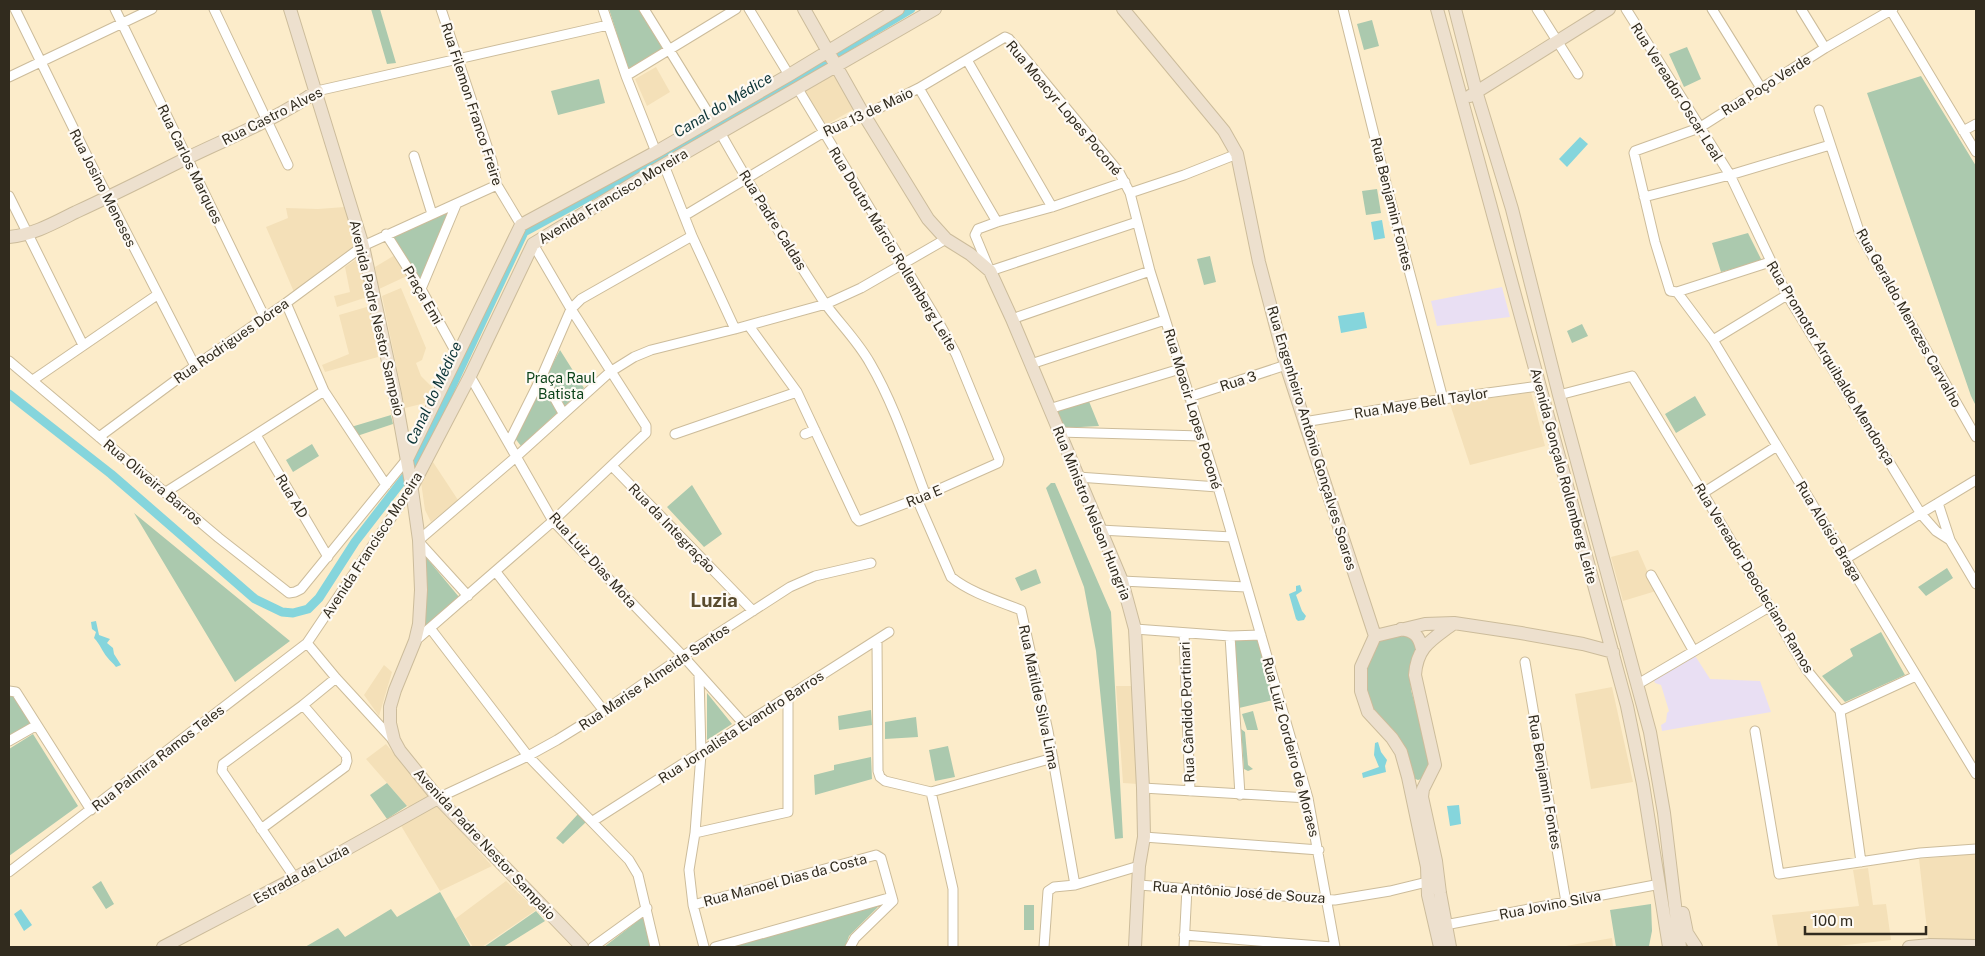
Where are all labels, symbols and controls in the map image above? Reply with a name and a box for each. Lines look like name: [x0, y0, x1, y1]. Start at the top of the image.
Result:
street label: Rua Filemon Franco Freire: [438, 20, 506, 188]
street label: Rua Vereador Oscar Leal: [1628, 20, 1726, 164]
street label: Rua Moacyr Lopes Poconé: [1003, 37, 1125, 179]
street label: Rua Poço Verde: [1718, 51, 1814, 119]
water label: Canal do Médice: [671, 69, 775, 141]
street label: Rua Castro Alves: [219, 84, 325, 148]
street label: Rua 13 de Maio: [820, 84, 916, 140]
street label: Rua Carlos Marques: [154, 102, 226, 226]
street label: Rua Josino Meneses: [66, 126, 140, 250]
street label: Rua Benjamin Fontes: [1368, 136, 1416, 272]
street label: Rua Doutor Márcio Rollemberg Leite: [826, 144, 960, 354]
street label: Avenida Francisco Moreira: [535, 145, 691, 247]
street label: Rua Padre Caldas: [736, 167, 810, 273]
street label: Avenida Padre Nestor Sampaio: [347, 219, 407, 418]
street label: Rua Geraldo Menezes Carvalho: [1853, 226, 1965, 410]
street label: Rua Promotor Arquibaldo Mendonça: [1764, 258, 1898, 468]
street label: Praça Emi: [400, 263, 446, 327]
street label: Rua Rodrigues Dórea: [170, 295, 292, 387]
street label: Rua Engenheiro Antônio Gonçalves Soares: [1264, 304, 1360, 572]
street label: Rua Moacir Lopes Poconé: [1161, 327, 1225, 491]
water label: Canal do Médice: [402, 339, 465, 447]
street label: Avenida Gonçalo Rollemberg Leite: [1527, 366, 1601, 586]
street label: Rua 3: [1218, 368, 1258, 394]
park label: Praça Raul Batista: [526, 370, 596, 402]
street label: Rua Maye Bell Taylor: [1353, 384, 1489, 422]
street label: Rua Ministro Nelson Hungria: [1050, 424, 1134, 602]
street label: Rua Oliveira Barros: [100, 436, 206, 528]
street label: Avenida Francisco Moreira: [319, 469, 425, 621]
street label: Rua AD: [273, 471, 311, 521]
street label: Rua Aloísio Braga: [1793, 478, 1865, 584]
street label: Rua da Integração: [625, 480, 719, 576]
street label: Rua Vereador Deocleciano Ramos: [1691, 480, 1817, 676]
street label: Rua E: [904, 482, 944, 510]
street label: Rua Luiz Dias Mota: [546, 509, 640, 611]
district label: Luzia: [690, 589, 738, 611]
street label: Rua Marise Almeida Santos: [576, 621, 732, 733]
street label: Rua Matilde Silva Lima: [1016, 623, 1062, 771]
street label: Rua Cândido Portinari: [1177, 641, 1197, 783]
street label: Rua Luiz Cordeiro de Moraes: [1259, 655, 1323, 839]
street label: Rua Jornalista Evandro Barros: [656, 668, 826, 786]
street label: Rua Palmira Ramos Teles: [89, 702, 227, 814]
street label: Rua Benjamin Fontes: [1525, 713, 1565, 851]
street label: Avenida Padre Nestor Sampaio: [411, 765, 559, 923]
street label: Estrada da Luzia: [250, 841, 352, 907]
street label: Rua Manoel Dias da Costa: [702, 850, 868, 910]
street label: Rua Antônio José de Souza: [1152, 878, 1326, 906]
street label: Rua Jovino Silva: [1498, 887, 1602, 923]
scale bar: [1805, 904, 1926, 936]
text: 100 m: [1812, 912, 1853, 929]

